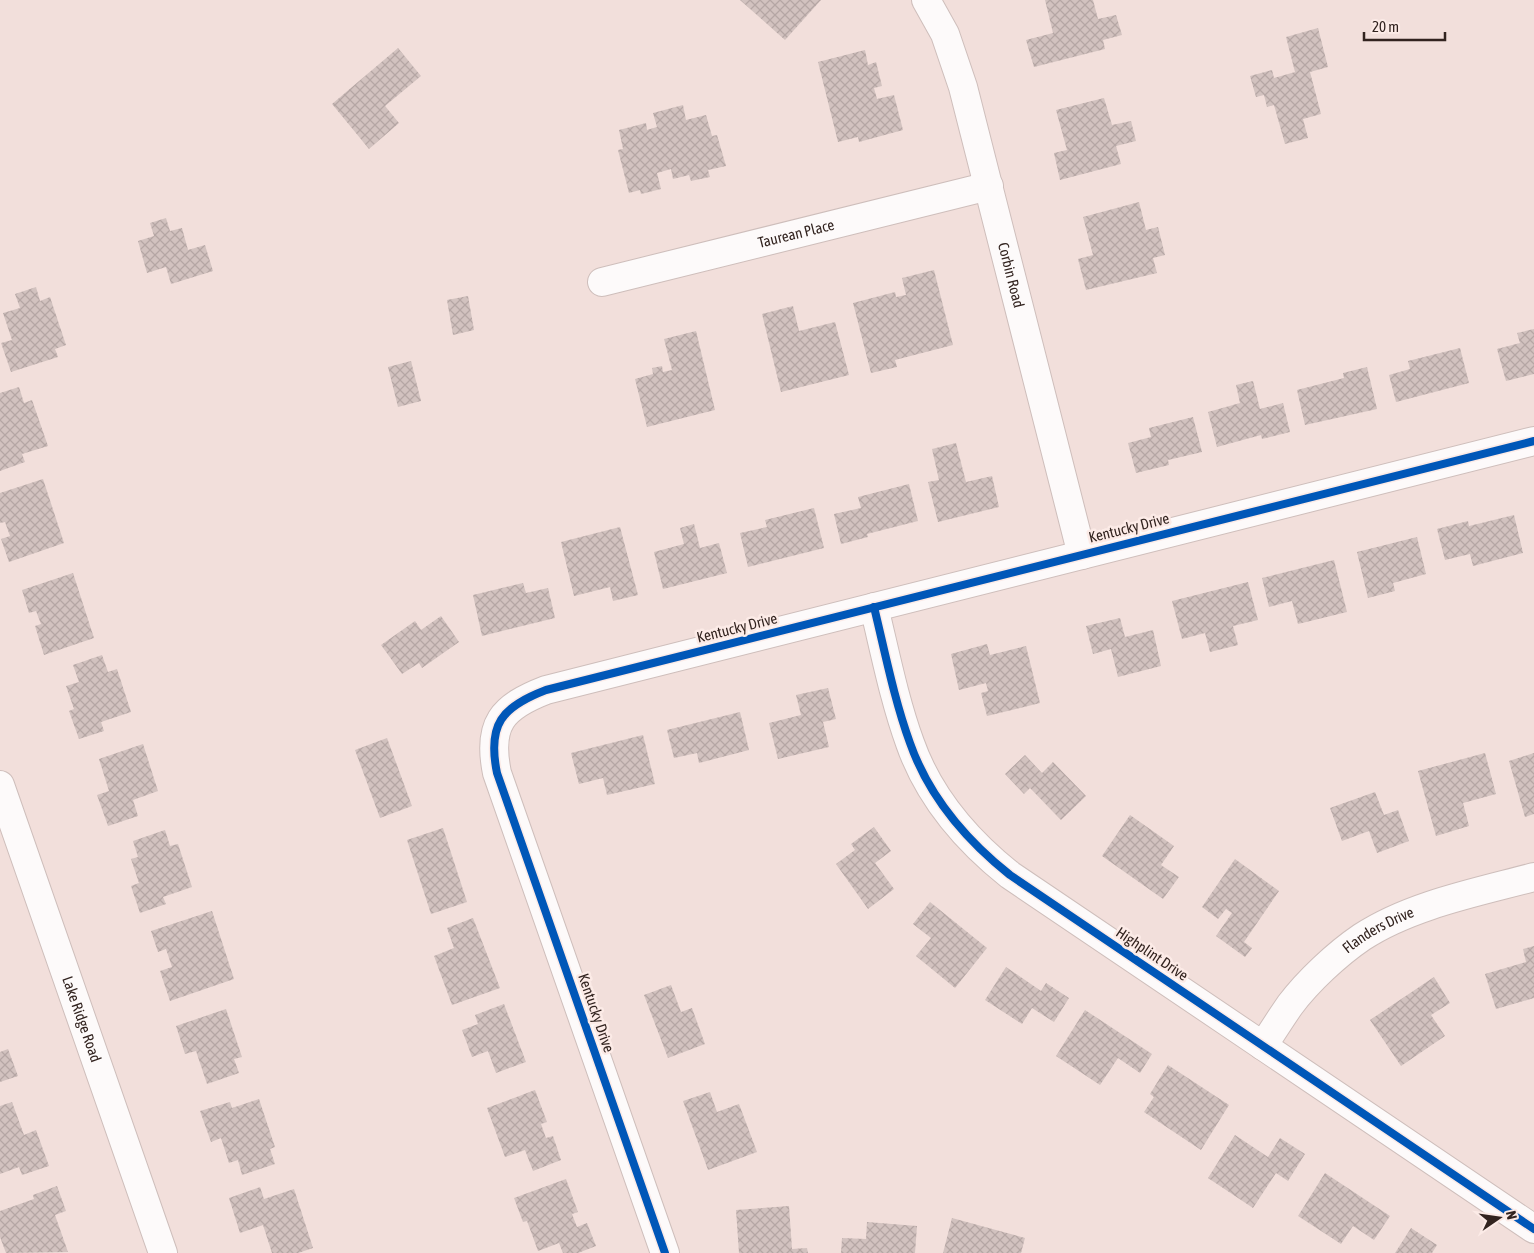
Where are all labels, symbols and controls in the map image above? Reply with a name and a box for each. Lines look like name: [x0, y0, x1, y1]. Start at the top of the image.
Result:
scale bar: [1364, 10, 1445, 42]
text: 20 m: [1372, 18, 1399, 35]
street label: Taurean Place: [756, 216, 836, 251]
street label: Corbin Road: [995, 240, 1028, 309]
street label: Kentucky Drive: [1087, 509, 1171, 546]
street label: Kentucky Drive: [695, 609, 779, 646]
street label: Flanders Drive: [1339, 903, 1416, 956]
street label: Highplint Drive: [1113, 923, 1192, 984]
street label: Kentucky Drive: [575, 971, 618, 1055]
street label: Lake Ridge Road: [59, 974, 105, 1064]
north arrow: [1474, 1193, 1524, 1243]
text: N: [1503, 1209, 1520, 1221]

